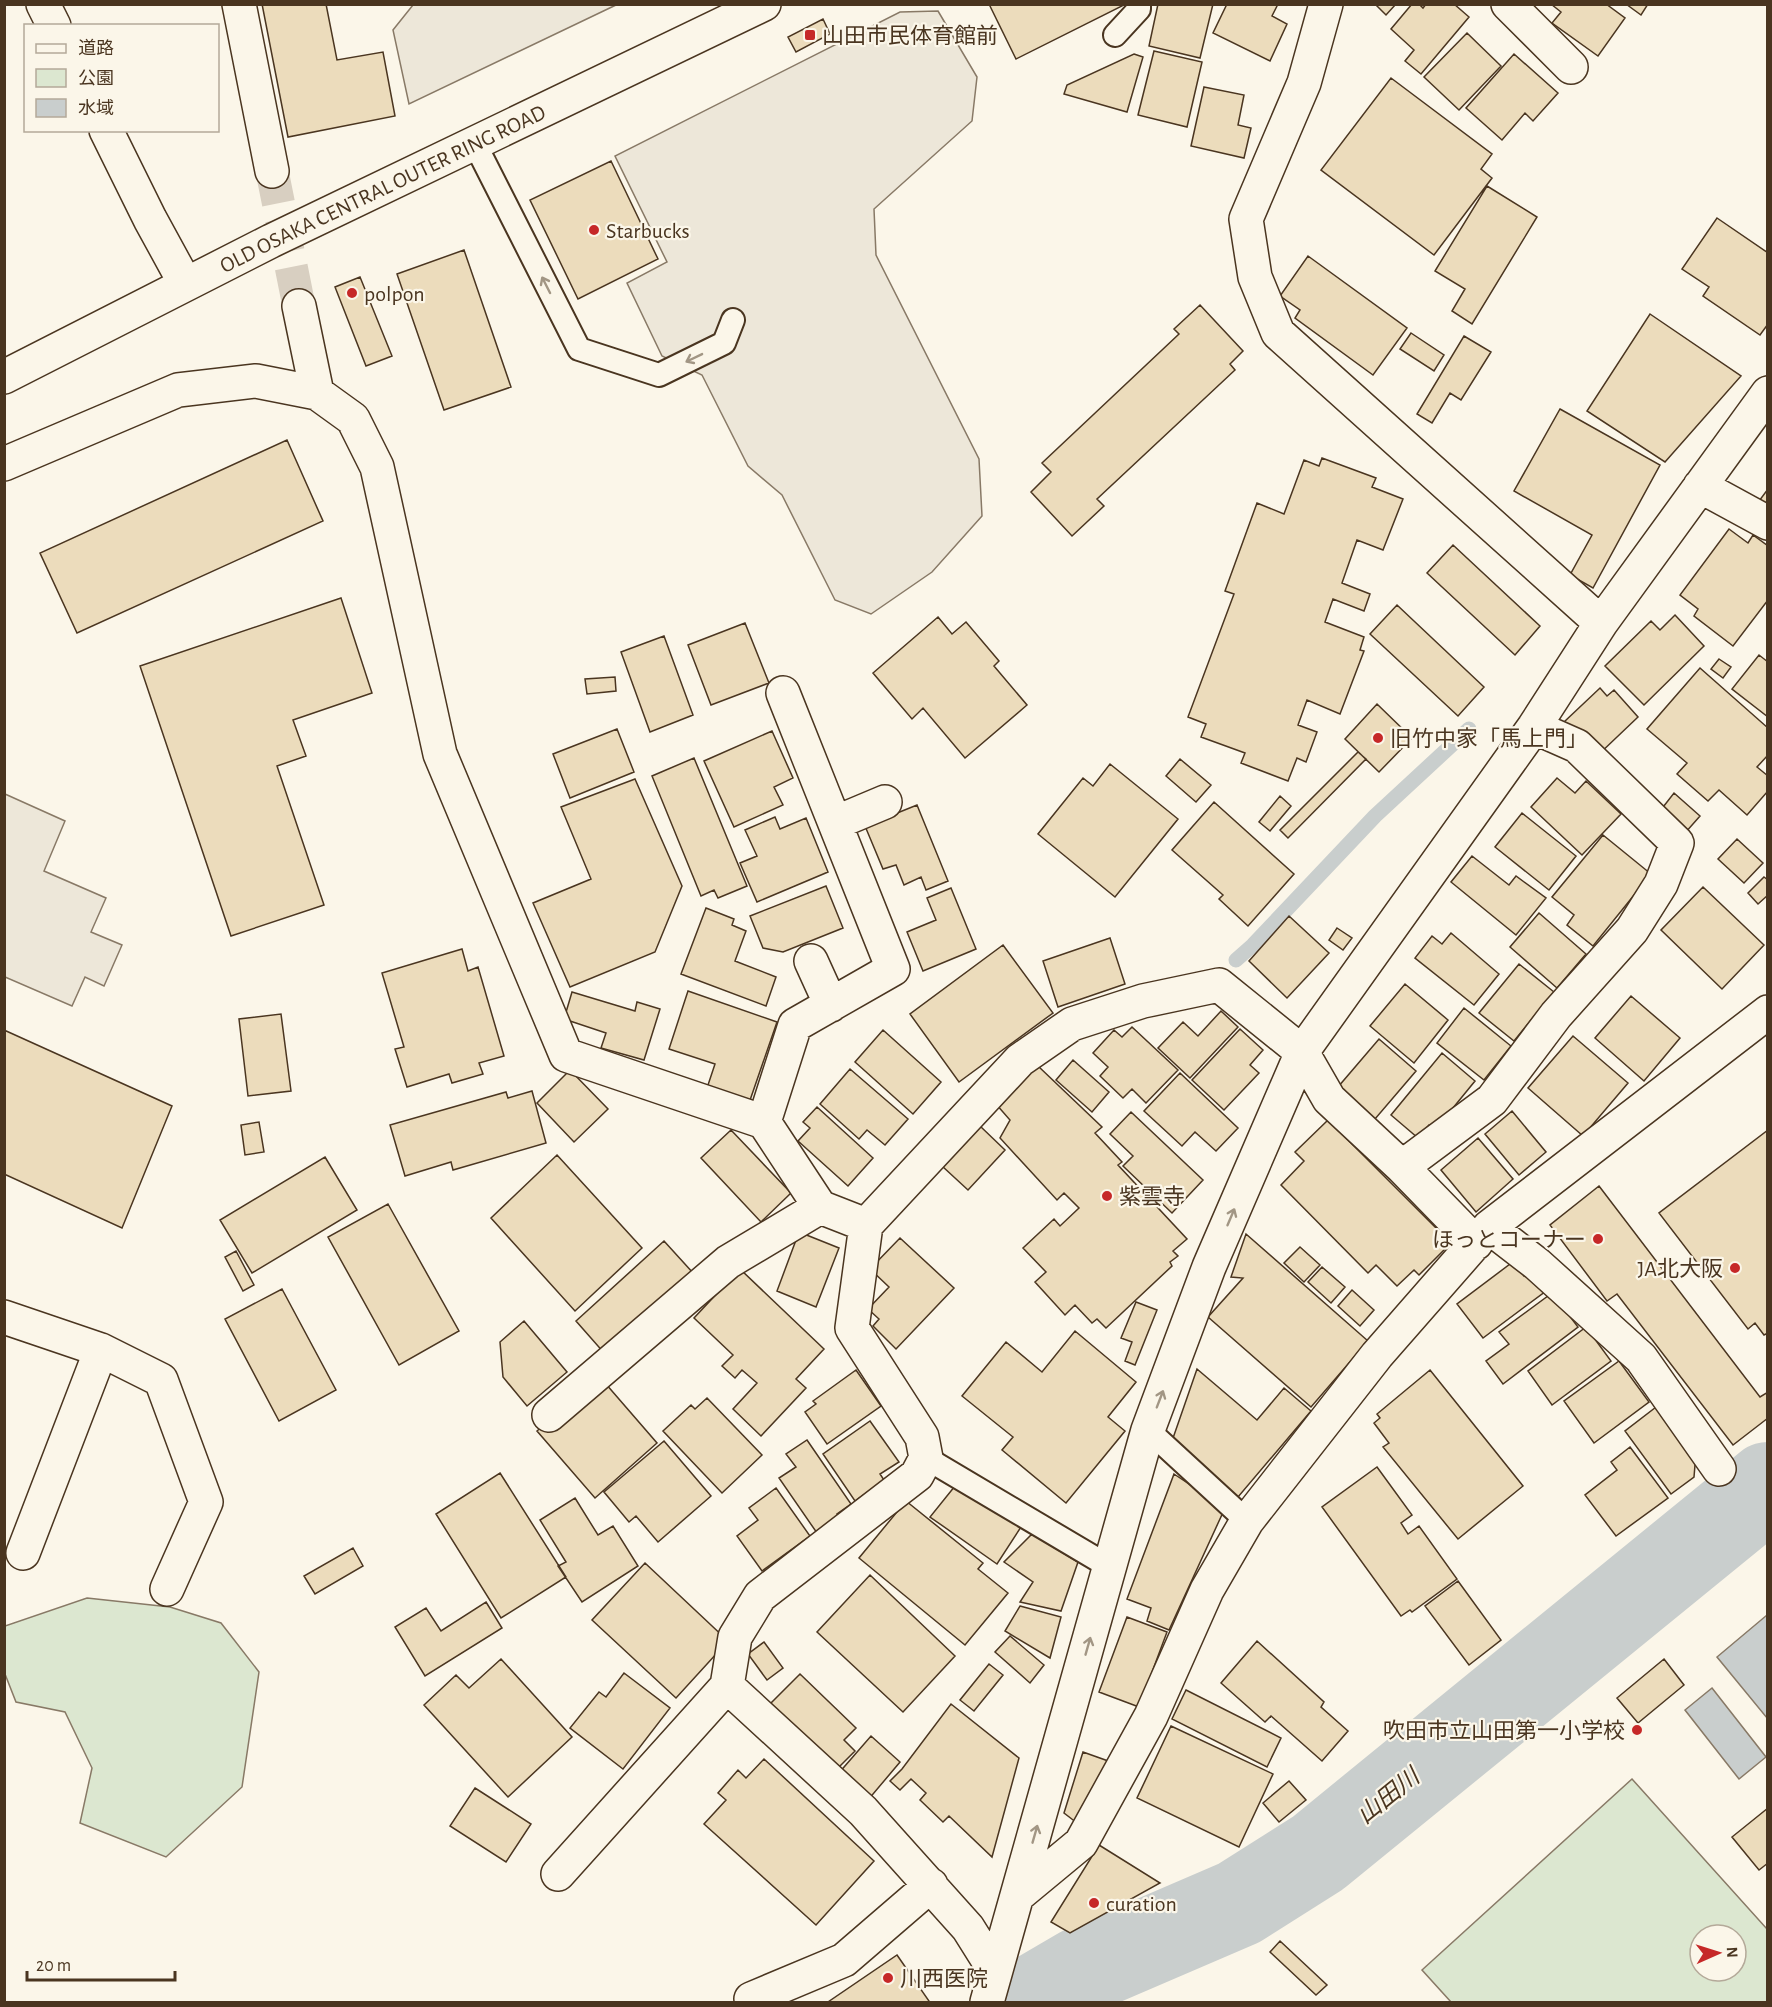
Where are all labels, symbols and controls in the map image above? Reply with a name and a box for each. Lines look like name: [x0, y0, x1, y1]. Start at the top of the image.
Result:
legend: [24, 24, 219, 132]
place label: 山田市民体育館前: [822, 24, 998, 47]
marker: 山田市民体育館前: [803, 28, 817, 42]
text: 道路: [78, 38, 114, 58]
text: 公園: [78, 69, 114, 88]
text: 水域: [78, 99, 114, 118]
street label: OLD OSAKA CENTRAL OUTER RING ROAD: [216, 101, 549, 277]
place label: Starbucks: [606, 220, 690, 242]
marker: Starbucks: [587, 223, 601, 237]
one-way arrow: [540, 276, 551, 294]
place label: polpon: [364, 283, 425, 305]
marker: polpon: [345, 286, 359, 300]
one-way arrow: [685, 352, 703, 364]
place label: 旧竹中家「馬上門」: [1390, 727, 1588, 750]
marker: 旧竹中家「馬上門」: [1371, 731, 1385, 745]
place label: 紫雲寺: [1119, 1185, 1185, 1208]
marker: 紫雲寺: [1100, 1189, 1114, 1203]
one-way arrow: [1226, 1209, 1237, 1227]
place label: ほっとコーナー: [1432, 1229, 1586, 1251]
marker: ほっとコーナー: [1591, 1232, 1605, 1246]
place label: JA北大阪: [1637, 1257, 1723, 1280]
marker: JA北大阪: [1728, 1261, 1742, 1275]
one-way arrow: [1155, 1390, 1166, 1408]
one-way arrow: [1082, 1637, 1094, 1656]
place label: 吹田市立山田第一小学校: [1383, 1719, 1625, 1742]
marker: 吹田市立山田第一小学校: [1630, 1723, 1644, 1737]
water label: 山田川: [1352, 1762, 1426, 1829]
one-way arrow: [1029, 1825, 1041, 1844]
place label: curation: [1106, 1893, 1177, 1915]
marker: curation: [1087, 1896, 1101, 1910]
north arrow: [1688, 1923, 1748, 1983]
scale bar: [27, 1944, 176, 1982]
text: N: [1724, 1946, 1740, 1958]
text: 20 m: [36, 1957, 71, 1975]
place label: 川西医院: [900, 1967, 988, 1990]
marker: 川西医院: [881, 1971, 895, 1985]

